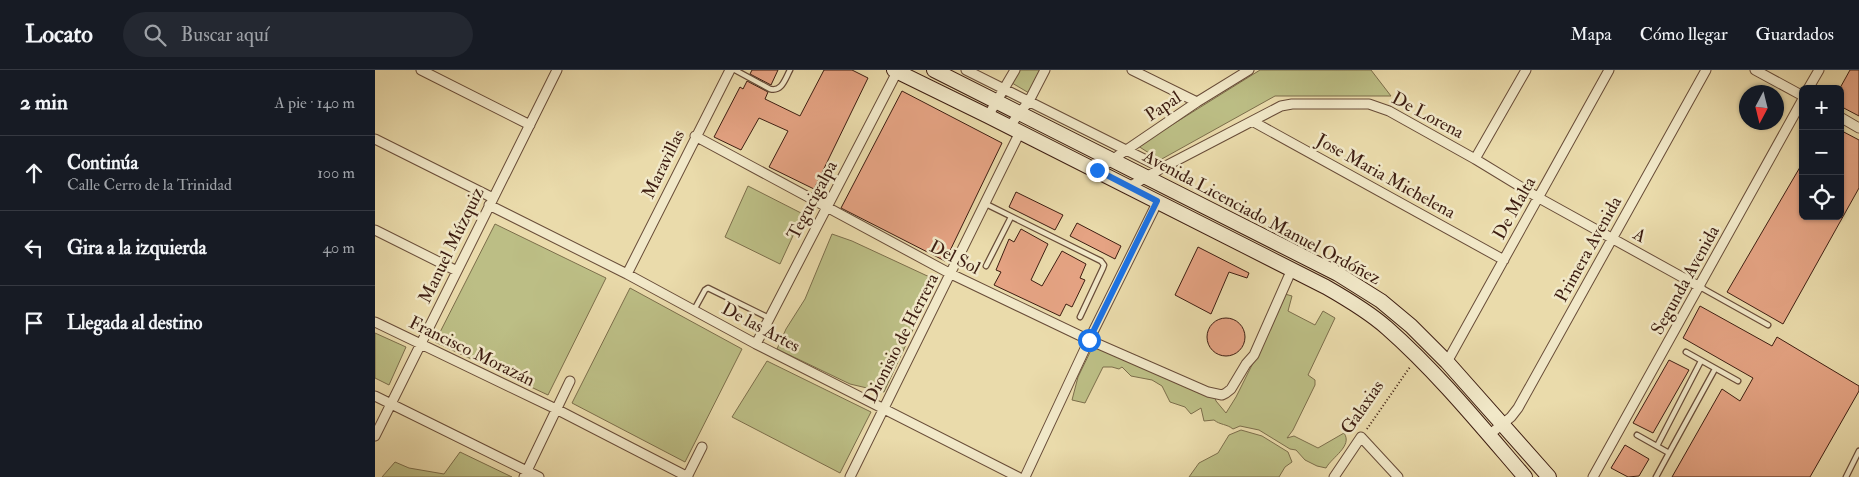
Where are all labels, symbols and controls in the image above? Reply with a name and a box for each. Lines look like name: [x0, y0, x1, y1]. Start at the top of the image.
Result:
search box: [123, 12, 473, 57]
text: Locato: [25, 19, 93, 50]
icon: search: [141, 21, 169, 49]
text: Buscar aquí: [181, 23, 269, 47]
text: Mapa: [1571, 23, 1612, 46]
text: Cómo llegar: [1640, 23, 1728, 46]
text: Guardados: [1756, 23, 1834, 46]
north arrow: [1739, 85, 1784, 130]
map controls: [1799, 85, 1844, 220]
button: +: [1799, 85, 1844, 130]
street label: Papal: [1141, 86, 1186, 127]
street label: De Lorena: [1388, 87, 1468, 144]
text: 2 min: [20, 89, 68, 116]
text: A pie · 140 m: [274, 93, 355, 113]
street label: Maravillas: [637, 126, 690, 202]
street label: Jose Maria Michelena: [1311, 128, 1460, 224]
button: −: [1799, 130, 1844, 175]
street label: Avenida Licenciado Manuel Ordóñez: [1138, 144, 1385, 290]
text: Continúa: [67, 151, 138, 175]
street label: Tegucigalpa: [782, 156, 843, 244]
icon: ahead: [20, 159, 48, 187]
route end: [1086, 159, 1109, 182]
text: 100 m: [317, 163, 355, 183]
street label: De Malta: [1488, 172, 1541, 244]
text: Calle Cerro de la Trinidad: [67, 175, 232, 195]
button: locate: [1799, 175, 1844, 220]
street label: Manuel Múzquiz: [413, 183, 490, 307]
street label: Primera Avenida: [1550, 192, 1627, 306]
street label: Segunda Avenida: [1646, 221, 1725, 339]
street label: A: [1628, 222, 1651, 249]
icon: left: [20, 234, 48, 262]
street label: Del Sol: [926, 235, 984, 280]
text: Gira a la izquierda: [67, 236, 206, 260]
text: 40 m: [322, 238, 355, 258]
street label: Dionisio de Herrera: [859, 269, 944, 407]
street label: De las Artes: [718, 297, 804, 358]
icon: arrive: [20, 309, 48, 337]
text: Llegada al destino: [67, 311, 202, 335]
street label: Francisco Morazán: [405, 311, 539, 392]
route start: [1078, 329, 1101, 352]
street label: Galaxias: [1336, 376, 1389, 439]

